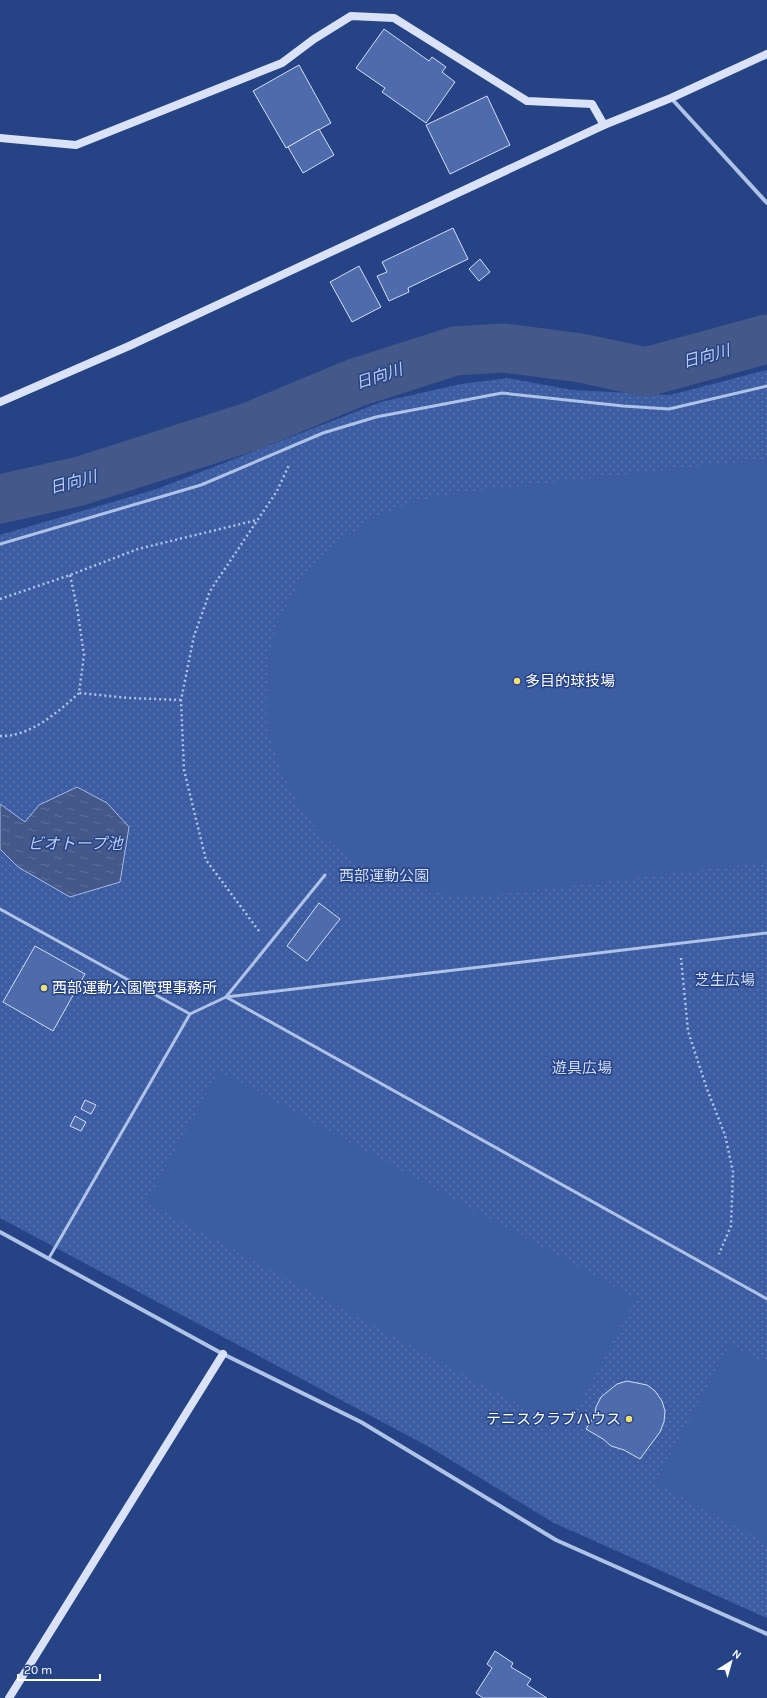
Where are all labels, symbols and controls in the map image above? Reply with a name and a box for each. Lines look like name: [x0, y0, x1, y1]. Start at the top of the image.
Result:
water label: 日向川: [680, 340, 734, 371]
water label: 日向川: [353, 359, 407, 392]
water label: 日向川: [47, 466, 101, 497]
place label: 多目的球技場: [525, 672, 615, 690]
marker: 多目的球技場: [512, 676, 522, 686]
water label: ビオトープ池: [27, 834, 125, 853]
park label: 西部運動公園: [339, 867, 429, 885]
park label: 芝生広場: [695, 971, 755, 989]
place label: 西部運動公園管理事務所: [52, 979, 217, 997]
marker: 西部運動公園管理事務所: [39, 983, 49, 993]
park label: 遊具広場: [552, 1059, 612, 1077]
place label: テニスクラブハウス: [486, 1410, 621, 1428]
marker: テニスクラブハウス: [624, 1414, 634, 1424]
north arrow: [711, 1642, 751, 1682]
text: N: [730, 1647, 744, 1662]
scale bar: [18, 1656, 100, 1682]
text: 20 m: [24, 1663, 52, 1677]

